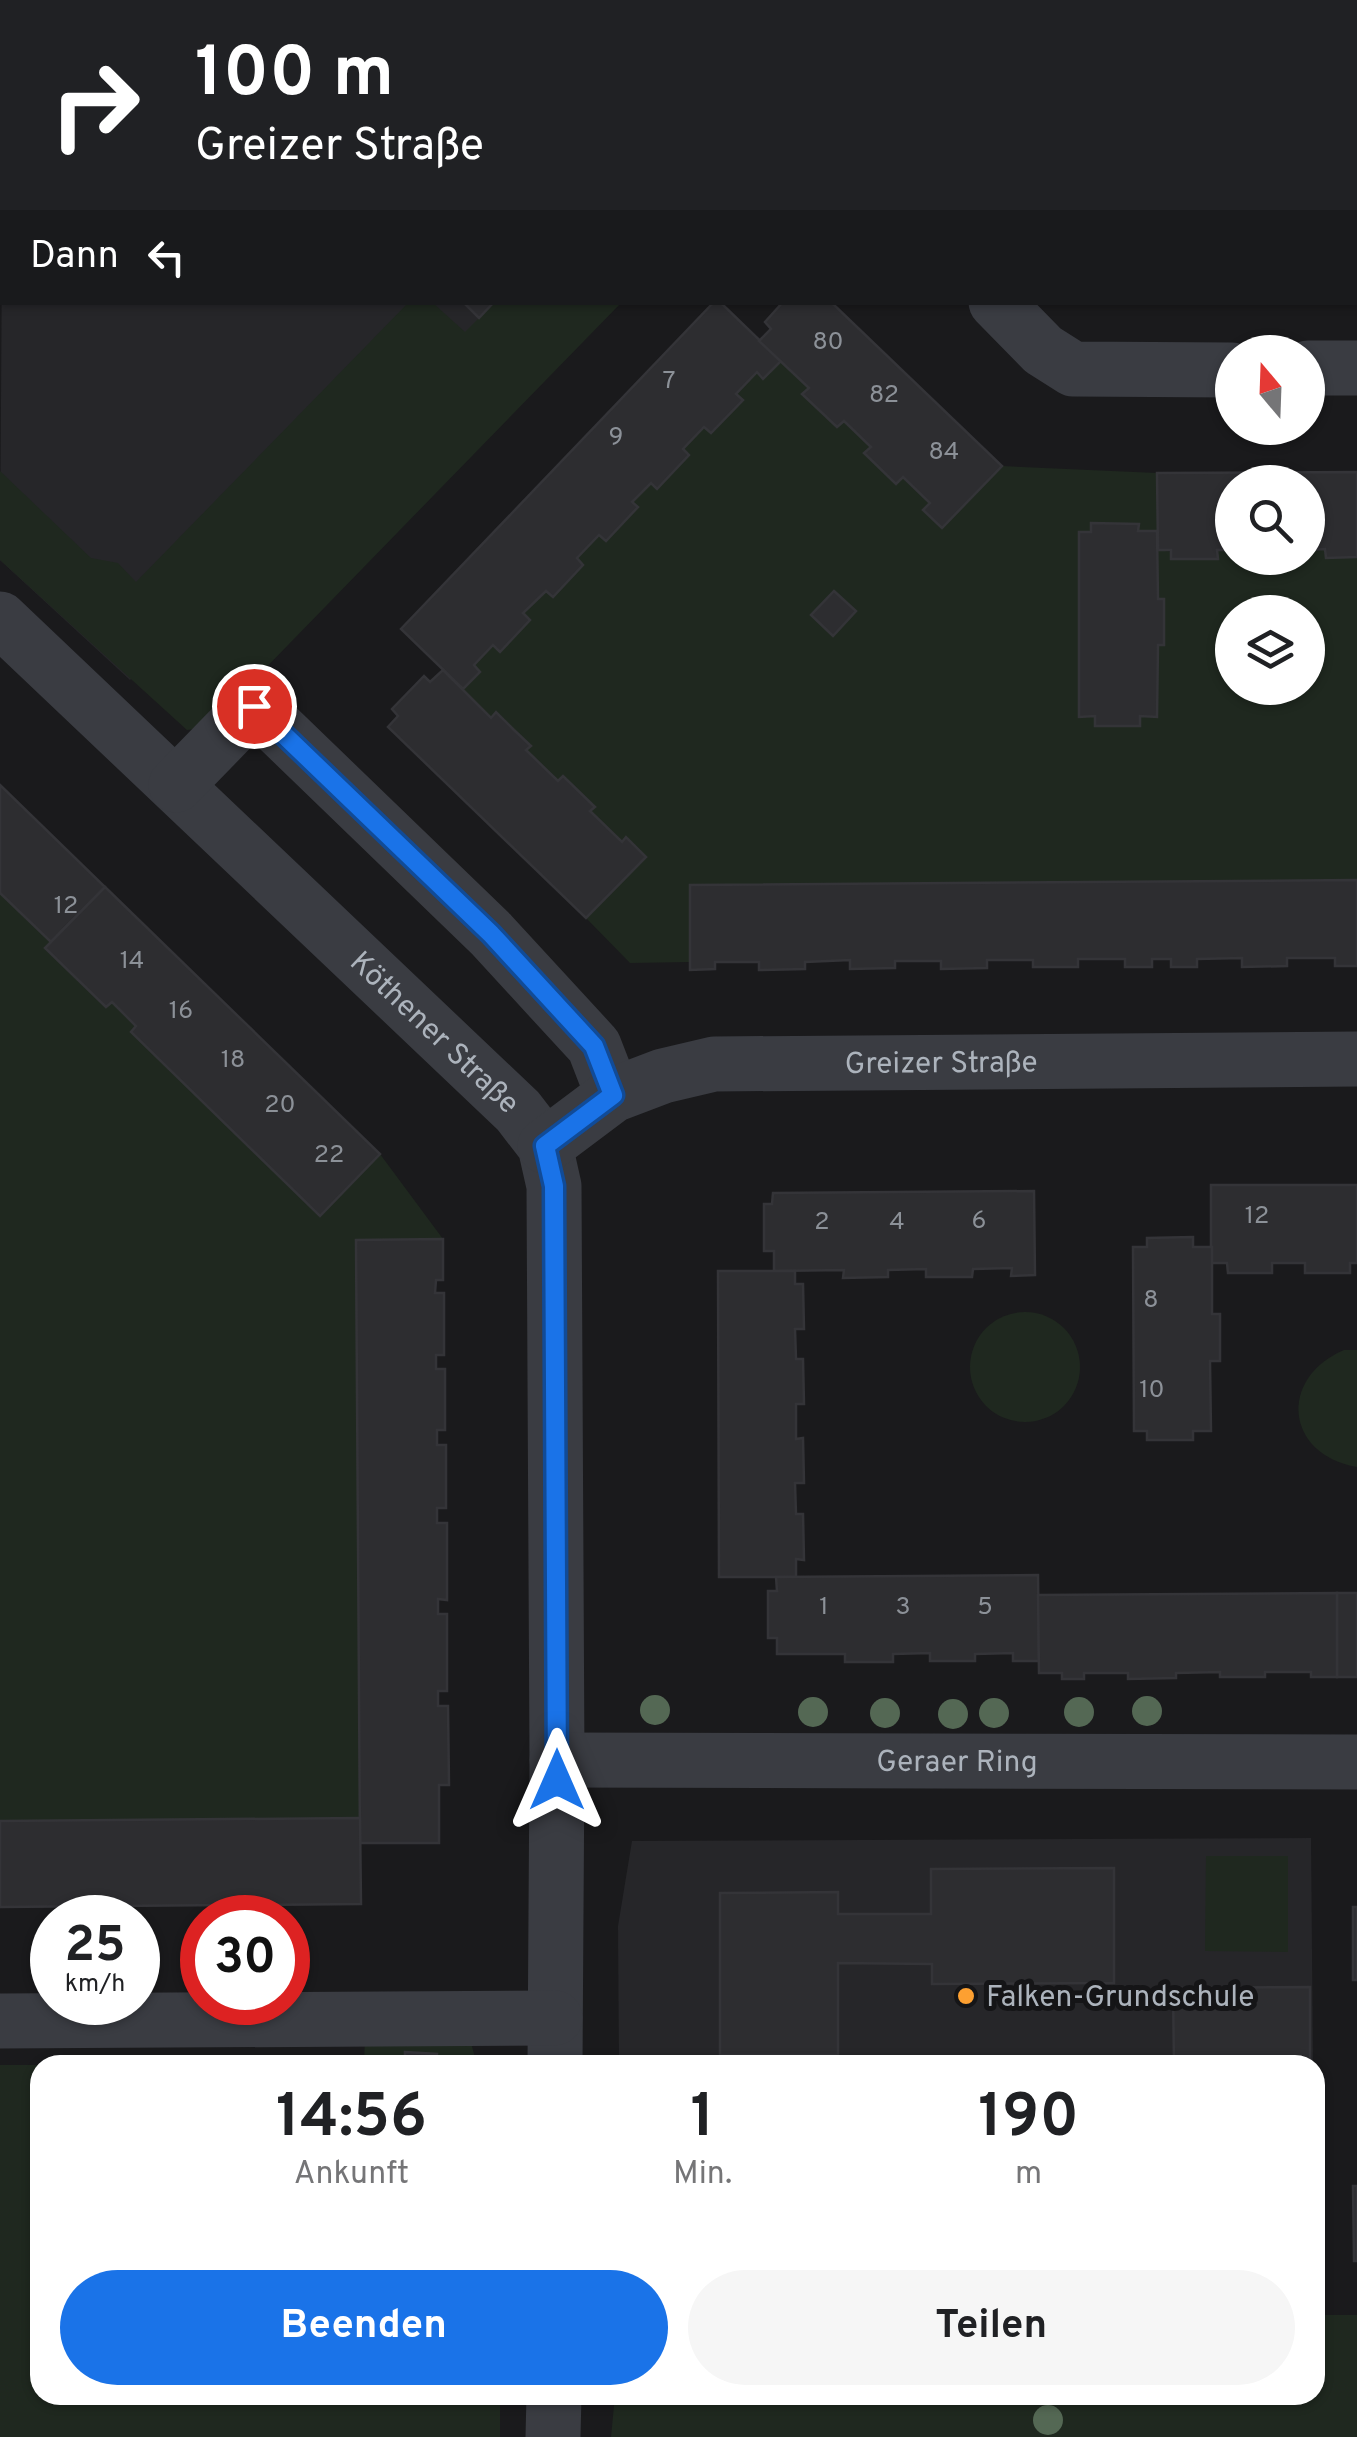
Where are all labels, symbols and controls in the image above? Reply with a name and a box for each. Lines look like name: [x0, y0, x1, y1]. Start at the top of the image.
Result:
text: 100 m: [195, 32, 394, 121]
icon: right: [30, 40, 160, 170]
text: Greizer Straße: [195, 119, 484, 176]
icon: left: [139, 230, 194, 285]
text: Dann: [30, 233, 119, 282]
house number: 80: [812, 327, 844, 359]
north arrow: [1215, 335, 1325, 445]
map controls: [1215, 335, 1325, 705]
house number: 7: [662, 366, 676, 398]
house number: 82: [869, 380, 899, 412]
house number: 9: [609, 422, 623, 454]
house number: 84: [929, 437, 959, 469]
button: search: [1215, 465, 1325, 575]
button: layers: [1215, 595, 1325, 705]
pin: [212, 664, 297, 749]
icon: arrive: [227, 679, 282, 734]
house number: 12: [54, 891, 78, 923]
street label: Köthener Straße: [341, 945, 526, 1123]
house number: 14: [120, 946, 144, 978]
house number: 16: [169, 996, 193, 1028]
house number: 18: [221, 1045, 245, 1077]
street label: Greizer Straße: [845, 1045, 1038, 1084]
house number: 20: [264, 1090, 296, 1122]
house number: 22: [314, 1140, 344, 1172]
house number: 12: [1245, 1201, 1269, 1233]
house number: 6: [972, 1206, 986, 1238]
house number: 2: [814, 1207, 830, 1239]
house number: 4: [889, 1207, 905, 1239]
house number: 8: [1143, 1285, 1159, 1317]
house number: 10: [1139, 1375, 1165, 1407]
house number: 1: [819, 1592, 829, 1624]
house number: 3: [895, 1592, 911, 1624]
house number: 5: [977, 1592, 993, 1624]
position arrow: [505, 1728, 609, 1832]
street label: Geraer Ring: [876, 1745, 1038, 1782]
speed limit sign: 30: [180, 1895, 310, 2025]
text: 25: [64, 1916, 126, 1979]
text: km/h: [65, 1969, 125, 2001]
place label: Falken-Grundschule: [986, 1980, 1254, 2017]
marker: Falken-Grundschule: [955, 1985, 977, 2007]
text: 14:56: [276, 2082, 427, 2158]
text: 1: [691, 2082, 715, 2158]
text: 190: [978, 2082, 1079, 2158]
text: Ankunft: [294, 2155, 409, 2195]
text: Min.: [673, 2155, 732, 2195]
text: m: [1015, 2155, 1042, 2195]
button: Beenden: [60, 2270, 668, 2385]
button: Teilen: [688, 2270, 1295, 2385]

